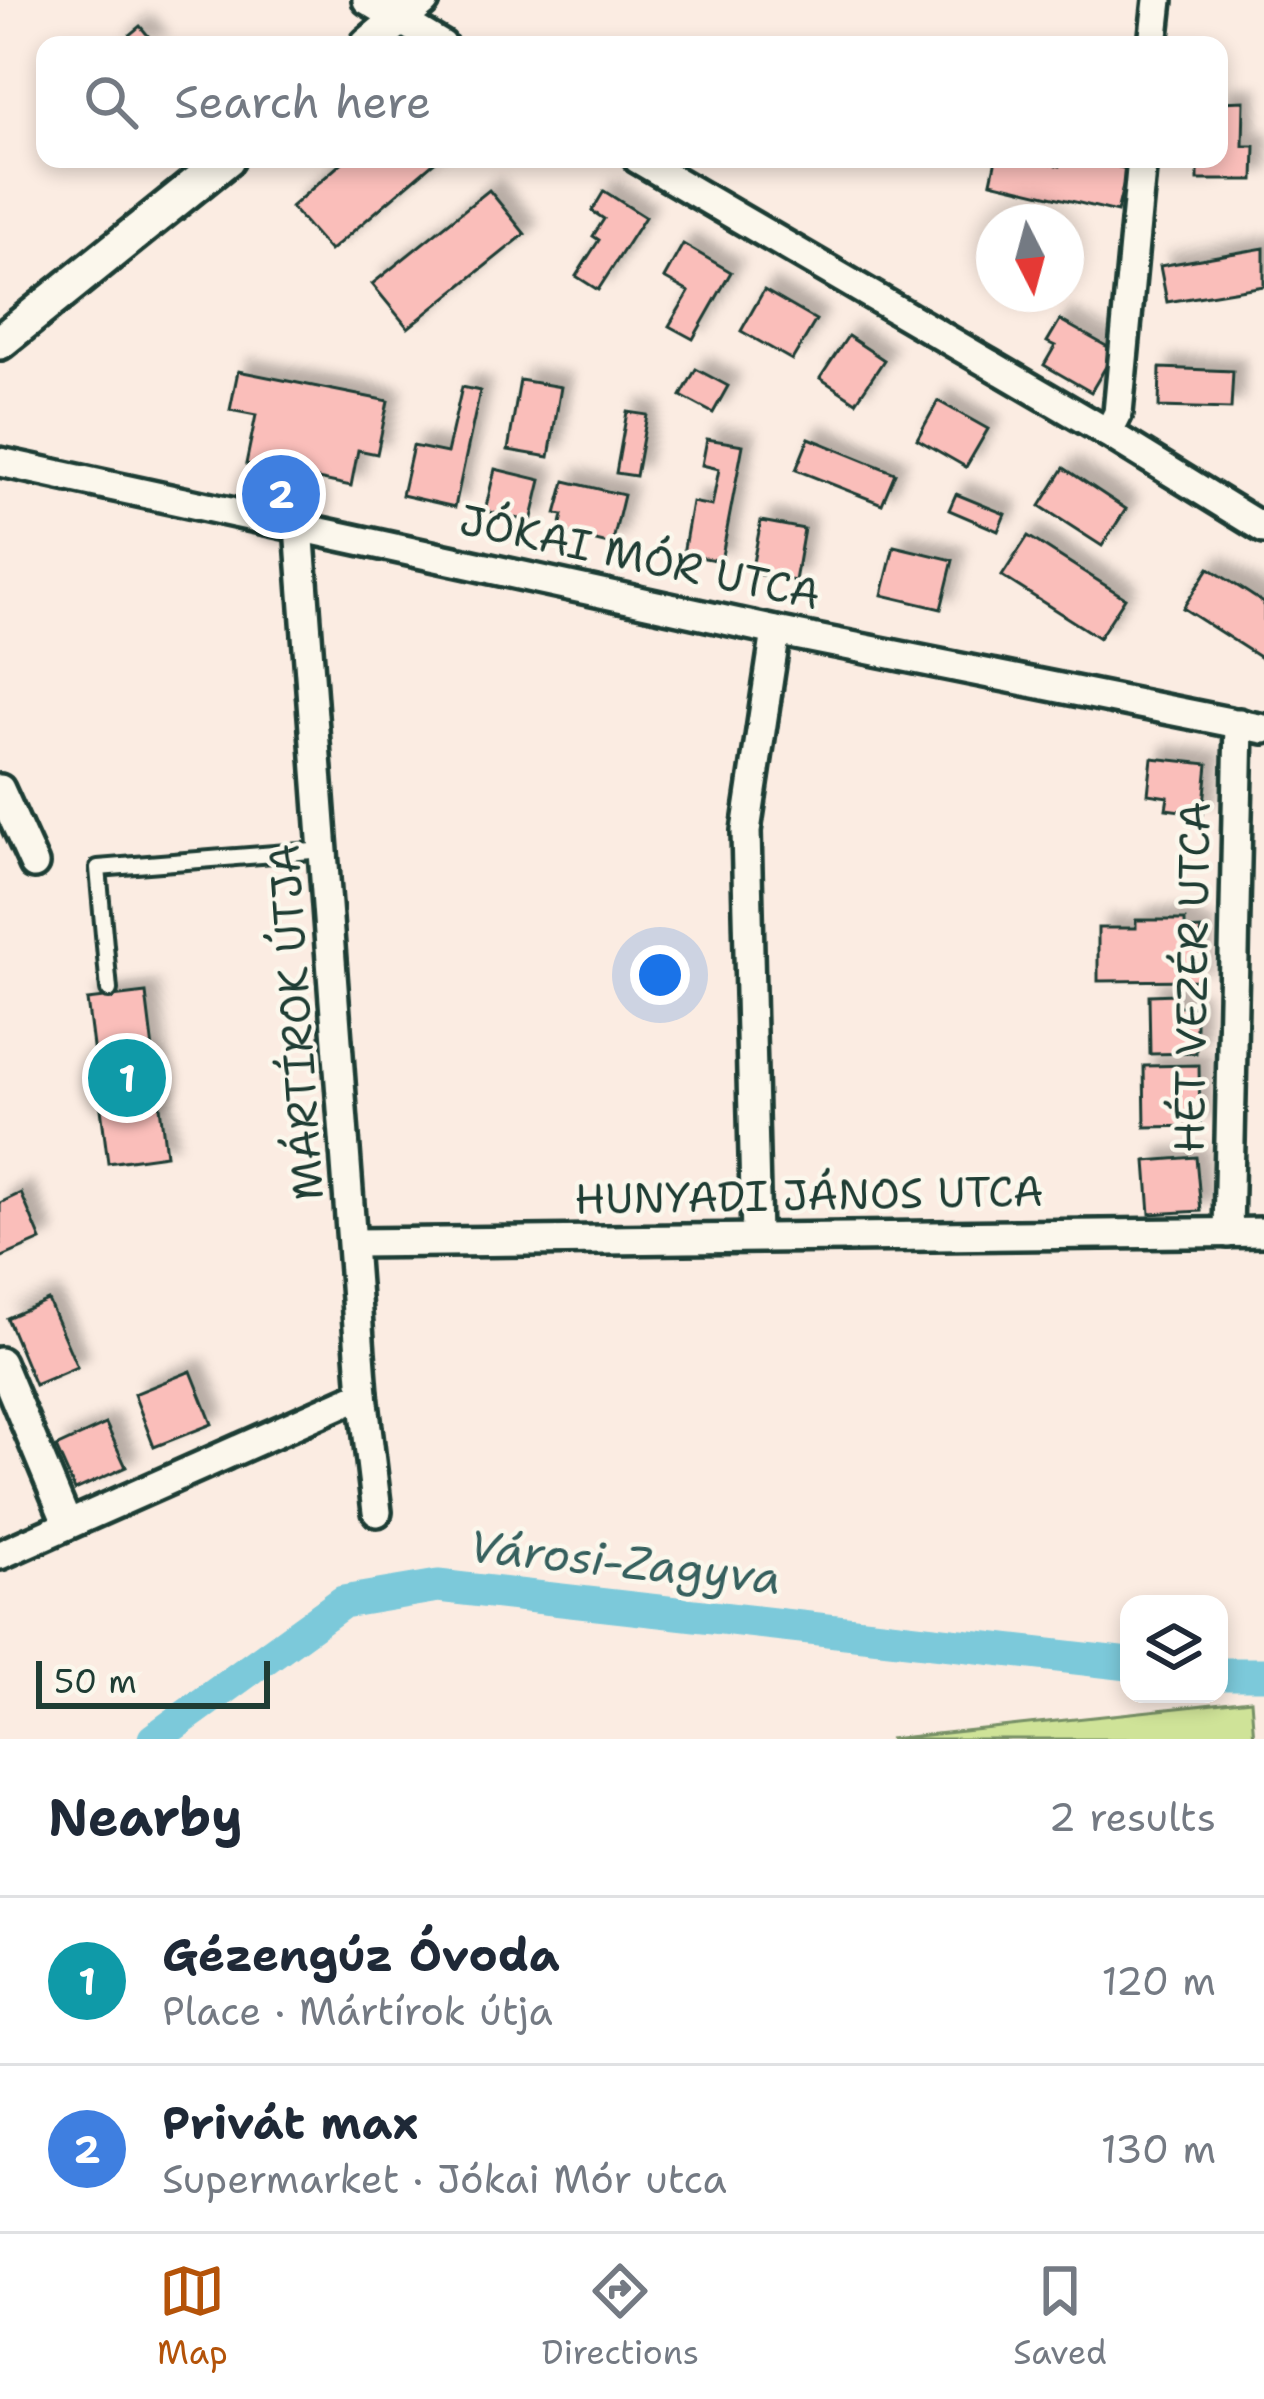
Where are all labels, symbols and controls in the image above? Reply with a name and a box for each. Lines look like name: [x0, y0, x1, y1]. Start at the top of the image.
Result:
search box: [36, 36, 1228, 168]
icon: search: [78, 69, 144, 135]
text: Search here: [174, 72, 431, 132]
north arrow: [976, 204, 1084, 312]
pin: 2: [242, 449, 320, 539]
street label: JÓKAI MÓR UTCA: [454, 491, 826, 623]
street label: HÉT VEZÉR UTCA: [1161, 801, 1223, 1153]
street label: MÁRTÍROK ÚTJA: [256, 842, 336, 1202]
your location: [630, 945, 690, 1005]
pin: 1: [88, 1033, 166, 1123]
street label: HUNYADI JÁNOS UTCA: [574, 1163, 1044, 1227]
water label: Városi-Zagyva: [466, 1516, 784, 1608]
map controls: [1120, 1595, 1228, 1703]
button: layers: [1120, 1595, 1228, 1703]
scale bar: [36, 1655, 270, 1708]
text: 50 m: [54, 1659, 137, 1704]
text: Nearby: [48, 1783, 243, 1851]
text: 2 results: [1049, 1791, 1216, 1843]
text: Gézengúz Óvoda: [162, 1925, 560, 1985]
text: 1: [78, 1955, 96, 2007]
text: 120 m: [1101, 1955, 1216, 2007]
text: Place · Mártírok útja: [162, 1985, 553, 2037]
text: Privát max: [162, 2093, 418, 2153]
text: 2: [73, 2123, 101, 2175]
text: 130 m: [1101, 2123, 1216, 2175]
text: Supermarket · Jókai Mór utca: [162, 2153, 727, 2205]
tab: Map: [157, 2258, 228, 2375]
tab: Directions: [542, 2258, 699, 2375]
tab: Saved: [1013, 2258, 1107, 2375]

